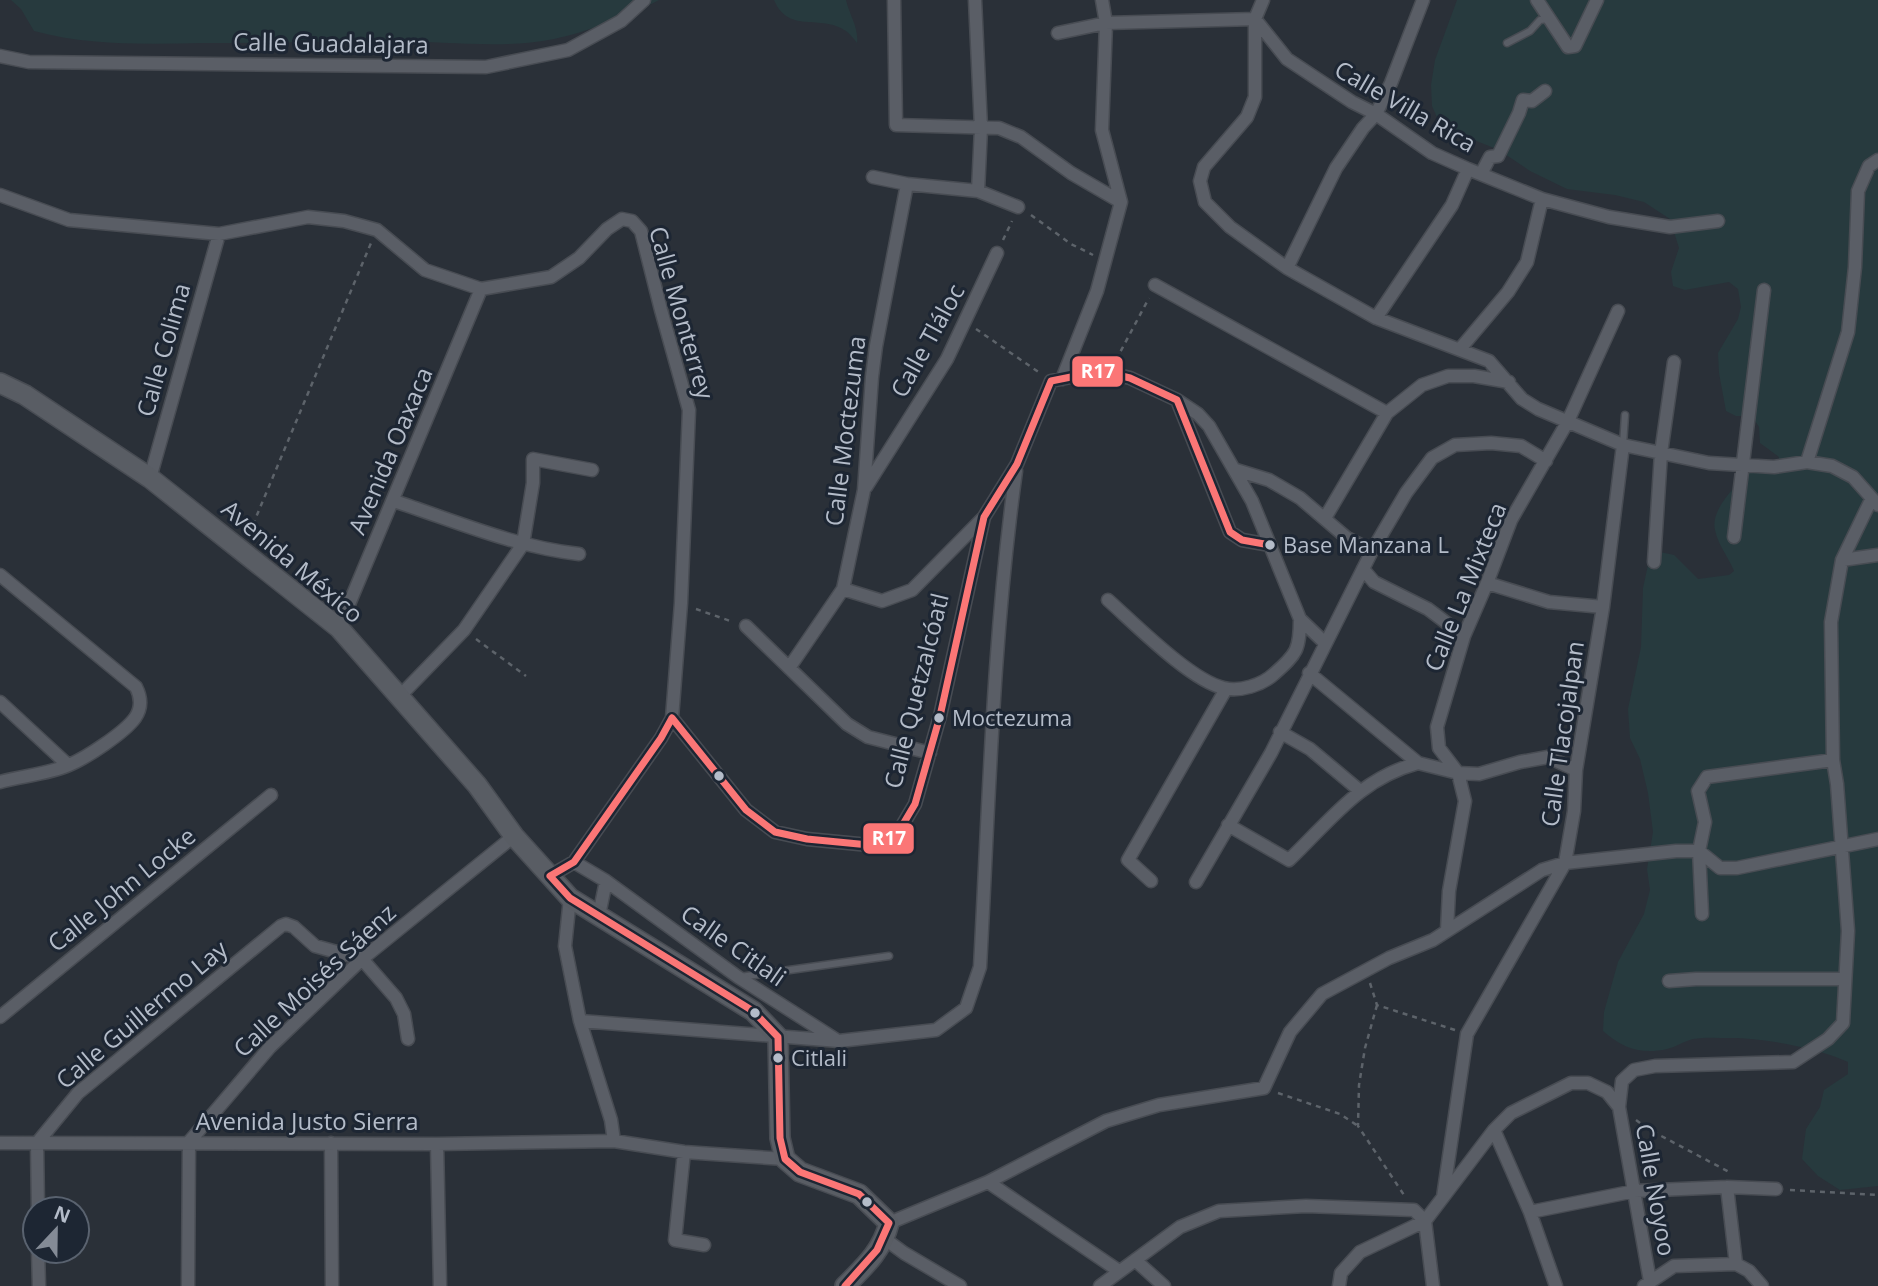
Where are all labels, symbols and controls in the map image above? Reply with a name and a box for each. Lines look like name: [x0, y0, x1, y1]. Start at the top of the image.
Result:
street label: Calle Guadalajara: [233, 24, 429, 61]
street label: Calle Villa Rica: [1329, 52, 1482, 160]
street label: Calle Monterrey: [642, 222, 723, 404]
street label: Calle Tláloc: [882, 278, 971, 403]
street label: Calle Colima: [128, 279, 197, 420]
street label: Calle Moctezuma: [816, 334, 873, 528]
line badge: R17: [1071, 355, 1124, 388]
text: R17: [1081, 358, 1115, 384]
street label: Avenida Oaxaca: [340, 362, 440, 539]
street label: Avenida México: [215, 492, 371, 630]
street label: Calle La Mixteca: [1416, 497, 1514, 676]
place label: Base Manzana L: [1283, 529, 1449, 559]
marker: Base Manzana L: [1263, 538, 1277, 552]
street label: Calle Quetzalcóatl: [875, 590, 956, 792]
street label: Calle Tlacojalpan: [1532, 639, 1591, 829]
place label: Moctezuma: [952, 702, 1072, 732]
marker: Moctezuma: [932, 711, 946, 725]
unlabelled marker: [712, 769, 726, 783]
street label: Calle John Locke: [40, 819, 202, 959]
line badge: R17: [862, 822, 915, 855]
text: R17: [872, 825, 906, 851]
street label: Calle Moisés Sáenz: [226, 896, 402, 1064]
street label: Calle Citlali: [675, 896, 793, 993]
street label: Calle Guillermo Lay: [48, 932, 235, 1095]
unlabelled marker: [748, 1006, 762, 1020]
place label: Citlali: [791, 1042, 847, 1072]
marker: Citlali: [771, 1051, 785, 1065]
street label: Avenida Justo Sierra: [195, 1104, 419, 1137]
street label: Calle Noyoo: [1629, 1121, 1684, 1258]
north arrow: [21, 1195, 91, 1265]
unlabelled marker: [860, 1195, 874, 1209]
text: N: [50, 1199, 74, 1229]

